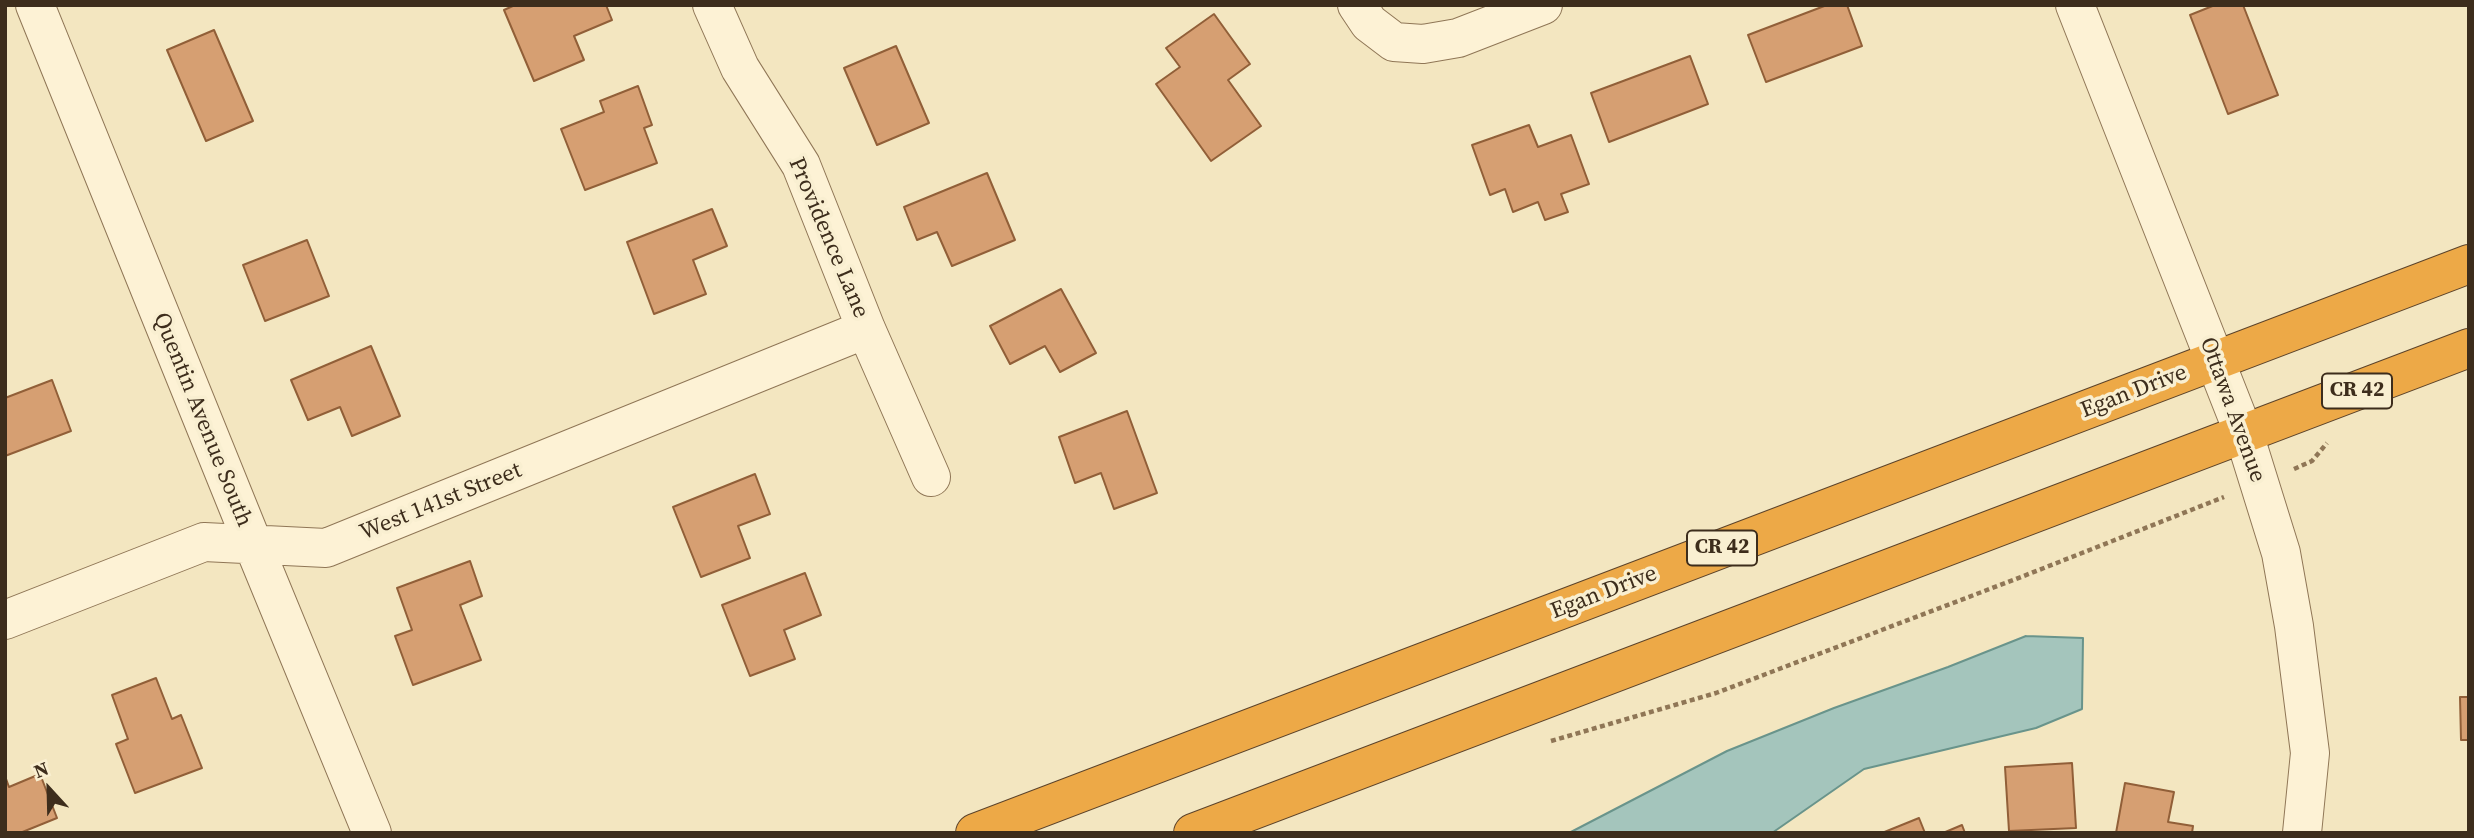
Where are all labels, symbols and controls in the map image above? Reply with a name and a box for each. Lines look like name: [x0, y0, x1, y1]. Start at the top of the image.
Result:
street label: Providence Lane: [782, 153, 874, 323]
street label: Quentin Avenue South: [146, 309, 258, 531]
street label: Ottawa Avenue: [2193, 334, 2271, 486]
street label: Egan Drive: [2077, 359, 2191, 425]
road number: CR 42: [2322, 374, 2392, 408]
street label: West 141st Street: [356, 457, 526, 547]
road number: CR 42: [1687, 530, 1757, 566]
street label: Egan Drive: [1547, 560, 1661, 626]
north arrow: [14, 754, 84, 824]
text: N: [30, 755, 52, 784]

